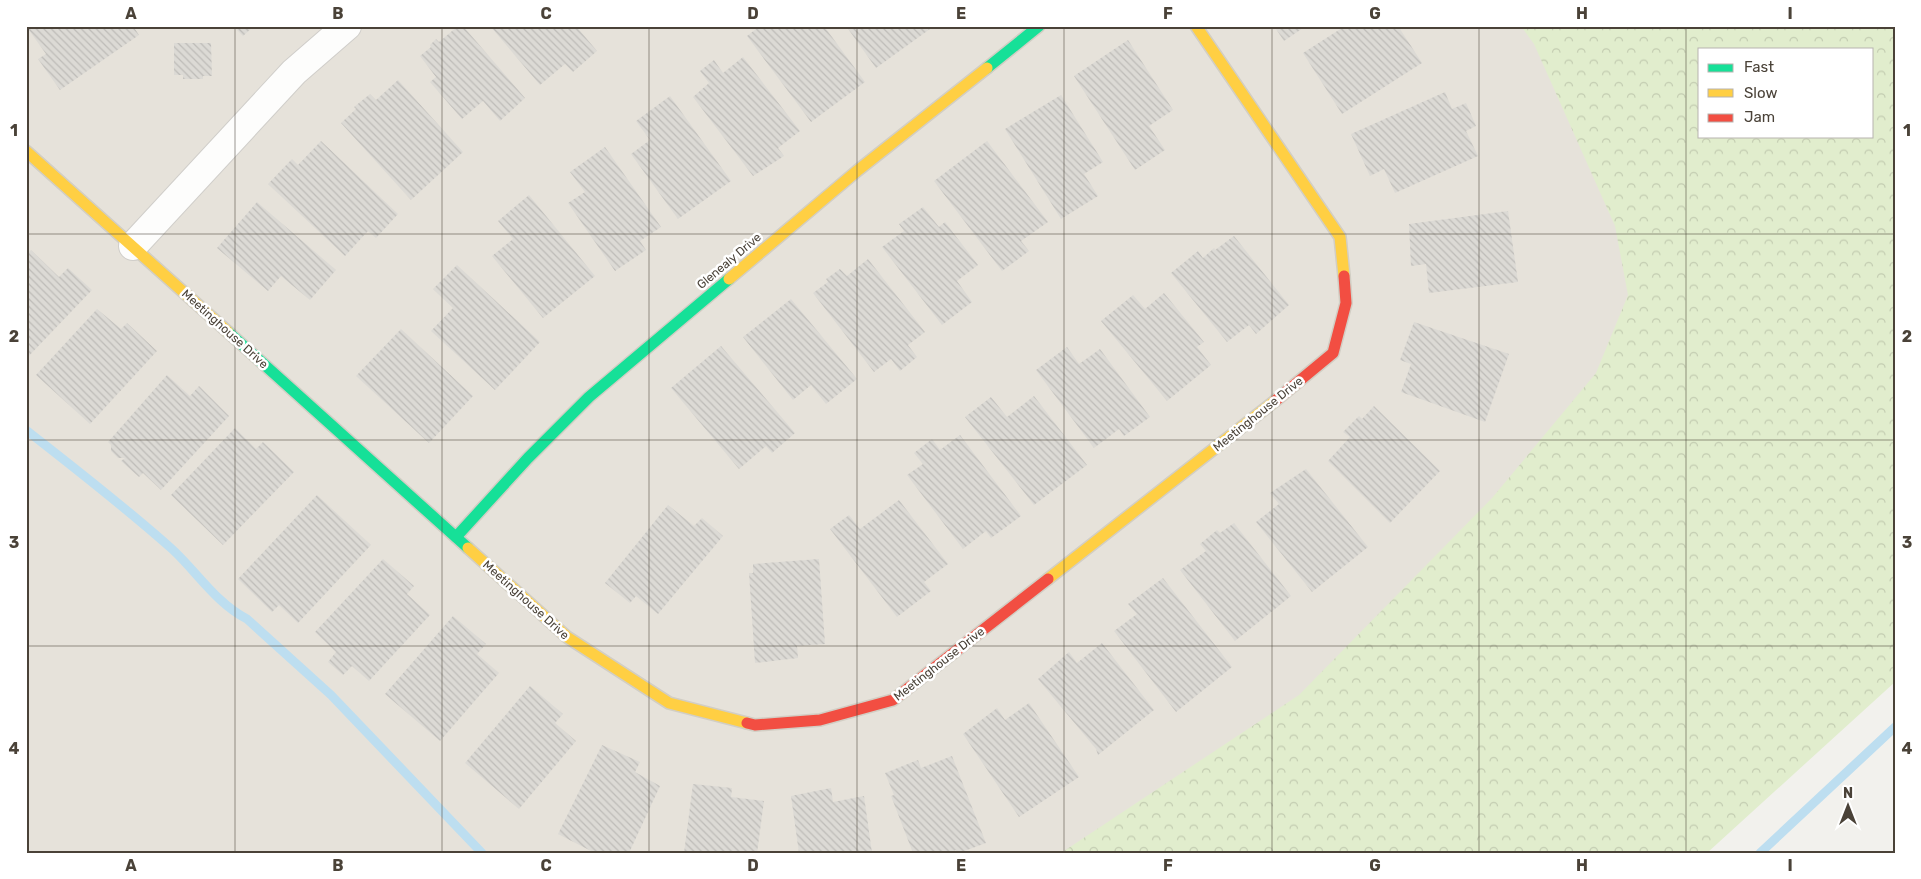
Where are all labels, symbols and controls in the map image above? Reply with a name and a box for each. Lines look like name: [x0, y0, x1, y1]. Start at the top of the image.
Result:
text: A: [125, 4, 137, 23]
text: B: [332, 4, 344, 23]
text: C: [540, 4, 552, 23]
text: D: [747, 4, 759, 23]
text: E: [956, 4, 966, 23]
text: F: [1163, 4, 1173, 23]
text: G: [1369, 4, 1381, 23]
text: H: [1576, 4, 1588, 23]
text: I: [1787, 4, 1793, 23]
legend: [1698, 48, 1874, 138]
text: Fast: [1744, 58, 1774, 76]
text: Slow: [1744, 84, 1777, 102]
text: Jam: [1744, 108, 1775, 126]
text: 1: [10, 121, 18, 140]
text: 1: [1903, 121, 1911, 140]
street label: Glenealy Drive: [694, 230, 764, 292]
street label: Meetinghouse Drive: [179, 287, 271, 372]
text: 2: [9, 327, 19, 346]
text: 2: [1902, 327, 1912, 346]
street label: Meetinghouse Drive: [1210, 373, 1306, 454]
text: 3: [9, 533, 19, 552]
text: 3: [1902, 533, 1912, 552]
street label: Meetinghouse Drive: [480, 558, 572, 643]
street label: Meetinghouse Drive: [891, 624, 987, 704]
text: 4: [9, 739, 20, 758]
text: 4: [1902, 739, 1913, 758]
north arrow: [1824, 782, 1874, 832]
text: N: [1843, 785, 1853, 802]
text: A: [125, 856, 137, 875]
text: B: [332, 856, 344, 875]
text: C: [540, 856, 552, 875]
text: D: [747, 856, 759, 875]
text: E: [956, 856, 966, 875]
text: F: [1163, 856, 1173, 875]
text: G: [1369, 856, 1381, 875]
text: H: [1576, 856, 1588, 875]
text: I: [1787, 856, 1793, 875]

